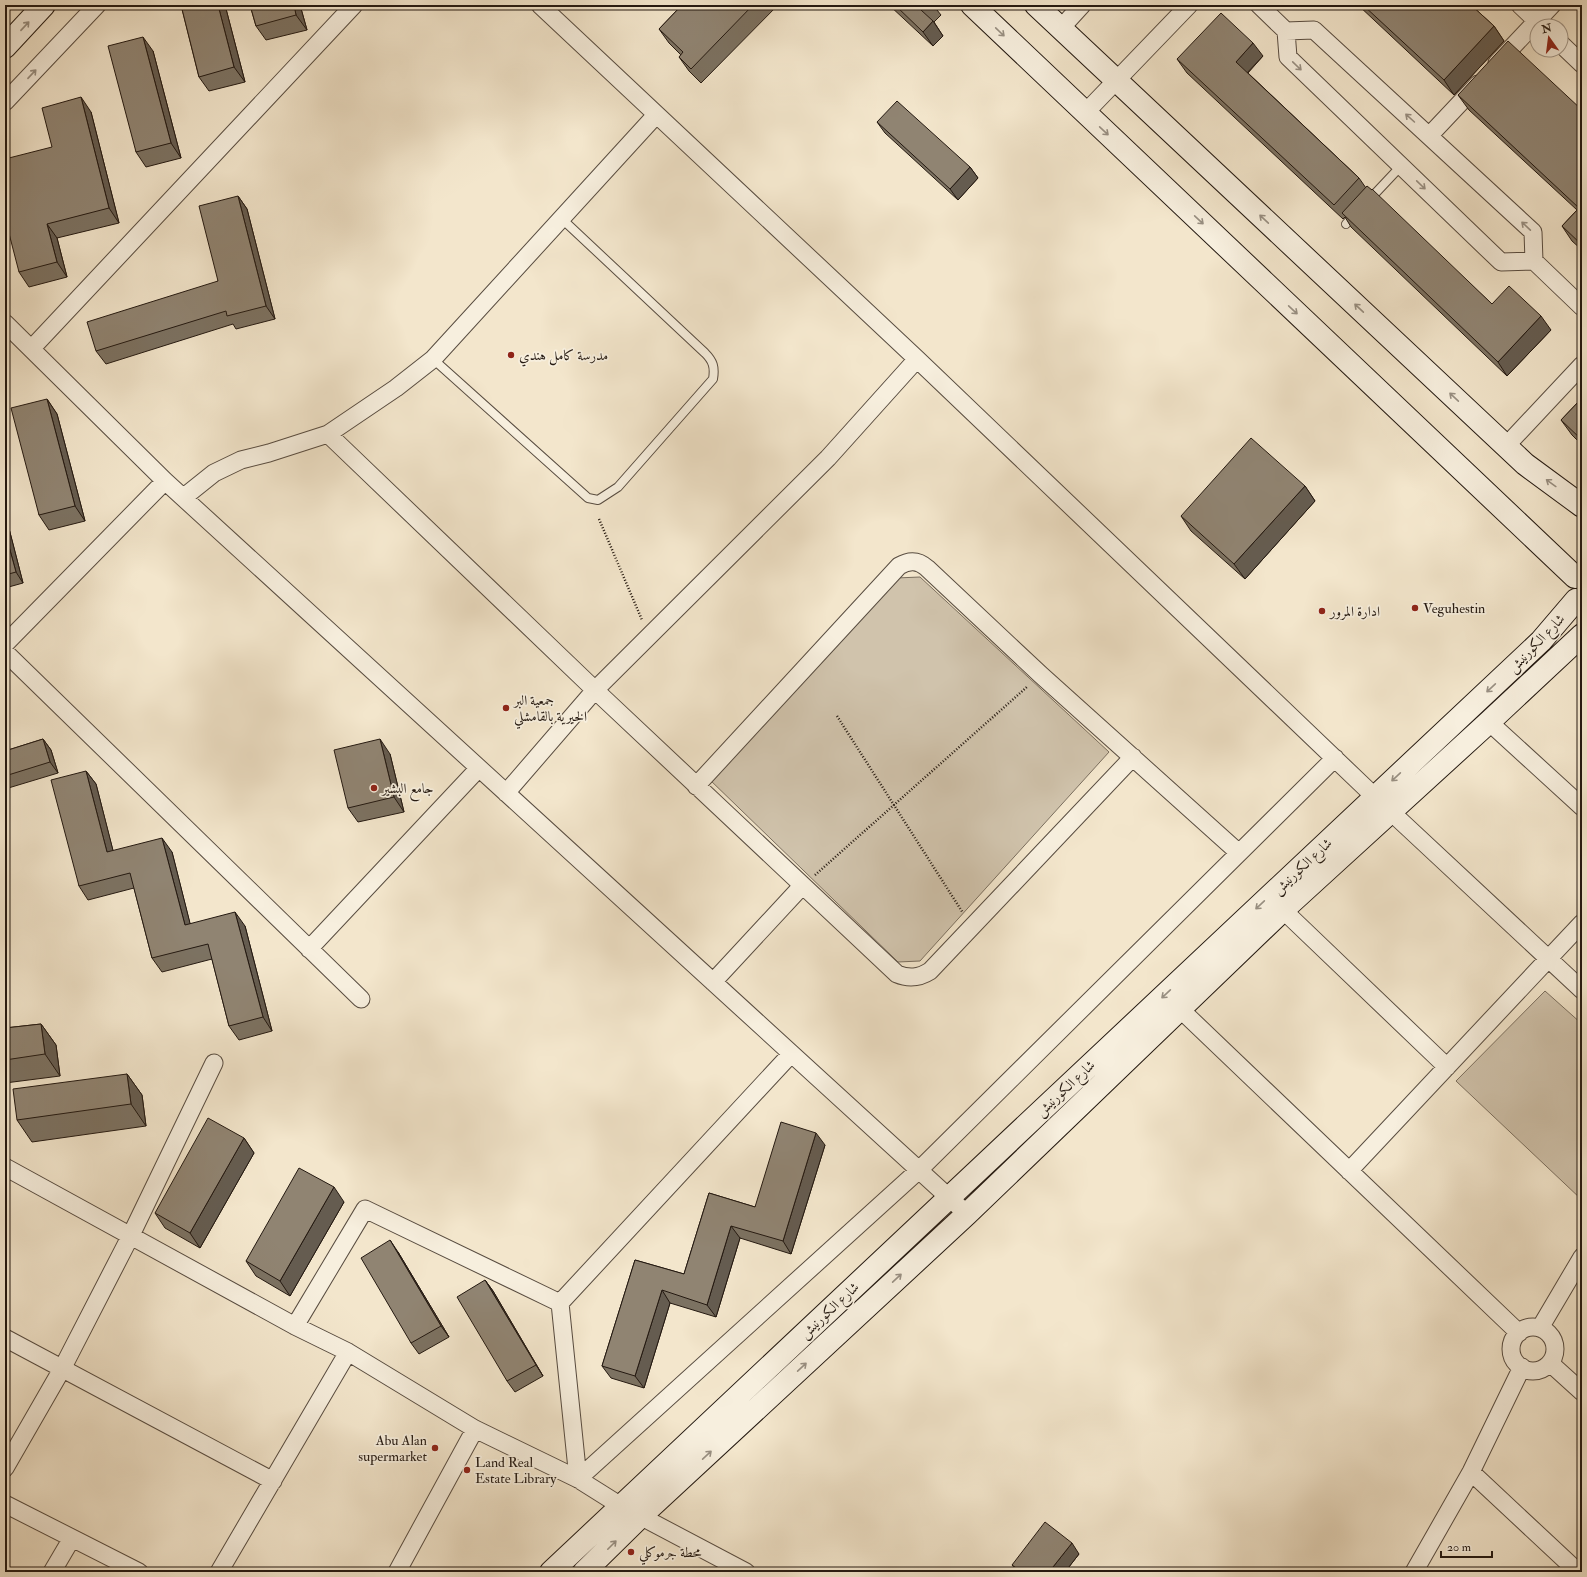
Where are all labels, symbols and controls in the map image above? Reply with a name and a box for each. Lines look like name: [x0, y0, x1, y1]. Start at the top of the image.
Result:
north arrow: [1529, 18, 1569, 58]
one-way arrow: [20, 21, 29, 31]
text: N: [1539, 21, 1554, 37]
one-way arrow: [995, 27, 1005, 37]
one-way arrow: [1292, 61, 1302, 71]
one-way arrow: [27, 69, 37, 79]
one-way arrow: [1405, 113, 1415, 123]
one-way arrow: [1099, 126, 1109, 136]
one-way arrow: [1416, 181, 1426, 190]
one-way arrow: [1259, 215, 1269, 224]
one-way arrow: [1194, 216, 1204, 225]
one-way arrow: [1520, 221, 1531, 230]
one-way arrow: [1354, 303, 1364, 313]
one-way arrow: [1288, 305, 1298, 315]
place label: مدرسة كامل هندي: [519, 347, 608, 367]
marker: مدرسة كامل هندي: [506, 350, 516, 360]
one-way arrow: [1449, 392, 1459, 401]
one-way arrow: [1545, 479, 1556, 487]
place label: Veguhestin: [1423, 600, 1485, 617]
place label: ادارة المرور: [1328, 603, 1380, 620]
marker: Veguhestin: [1410, 603, 1420, 613]
marker: ادارة المرور: [1317, 606, 1327, 616]
street label: شارع الكورنيش: [1504, 610, 1571, 678]
one-way arrow: [1486, 683, 1496, 693]
place label: جمعية البر الخيرية بالقامشلي: [512, 692, 587, 729]
marker: جمعية البر الخيرية بالقامشلي: [501, 703, 511, 713]
one-way arrow: [1391, 773, 1401, 782]
place label: جامع البشير: [380, 780, 434, 802]
marker: جامع البشير: [369, 783, 379, 793]
street label: شارع الكورنيش: [1269, 835, 1338, 900]
one-way arrow: [1256, 900, 1266, 909]
one-way arrow: [1161, 989, 1171, 999]
street label: شارع الكورنيش: [1032, 1057, 1101, 1122]
one-way arrow: [892, 1274, 902, 1283]
street label: شارع الكورنيش: [796, 1279, 865, 1344]
one-way arrow: [797, 1362, 807, 1372]
place label: Abu Alan supermarket: [358, 1432, 427, 1466]
marker: Abu Alan supermarket: [430, 1443, 440, 1453]
one-way arrow: [702, 1451, 712, 1460]
place label: Land Real Estate Library: [475, 1454, 557, 1488]
marker: Land Real Estate Library: [462, 1465, 472, 1475]
scale bar: [1441, 1533, 1492, 1559]
one-way arrow: [607, 1540, 617, 1550]
text: 20 m: [1447, 1540, 1472, 1555]
place label: محطة جرموكلي: [639, 1544, 702, 1565]
marker: محطة جرموكلي: [626, 1547, 636, 1557]

